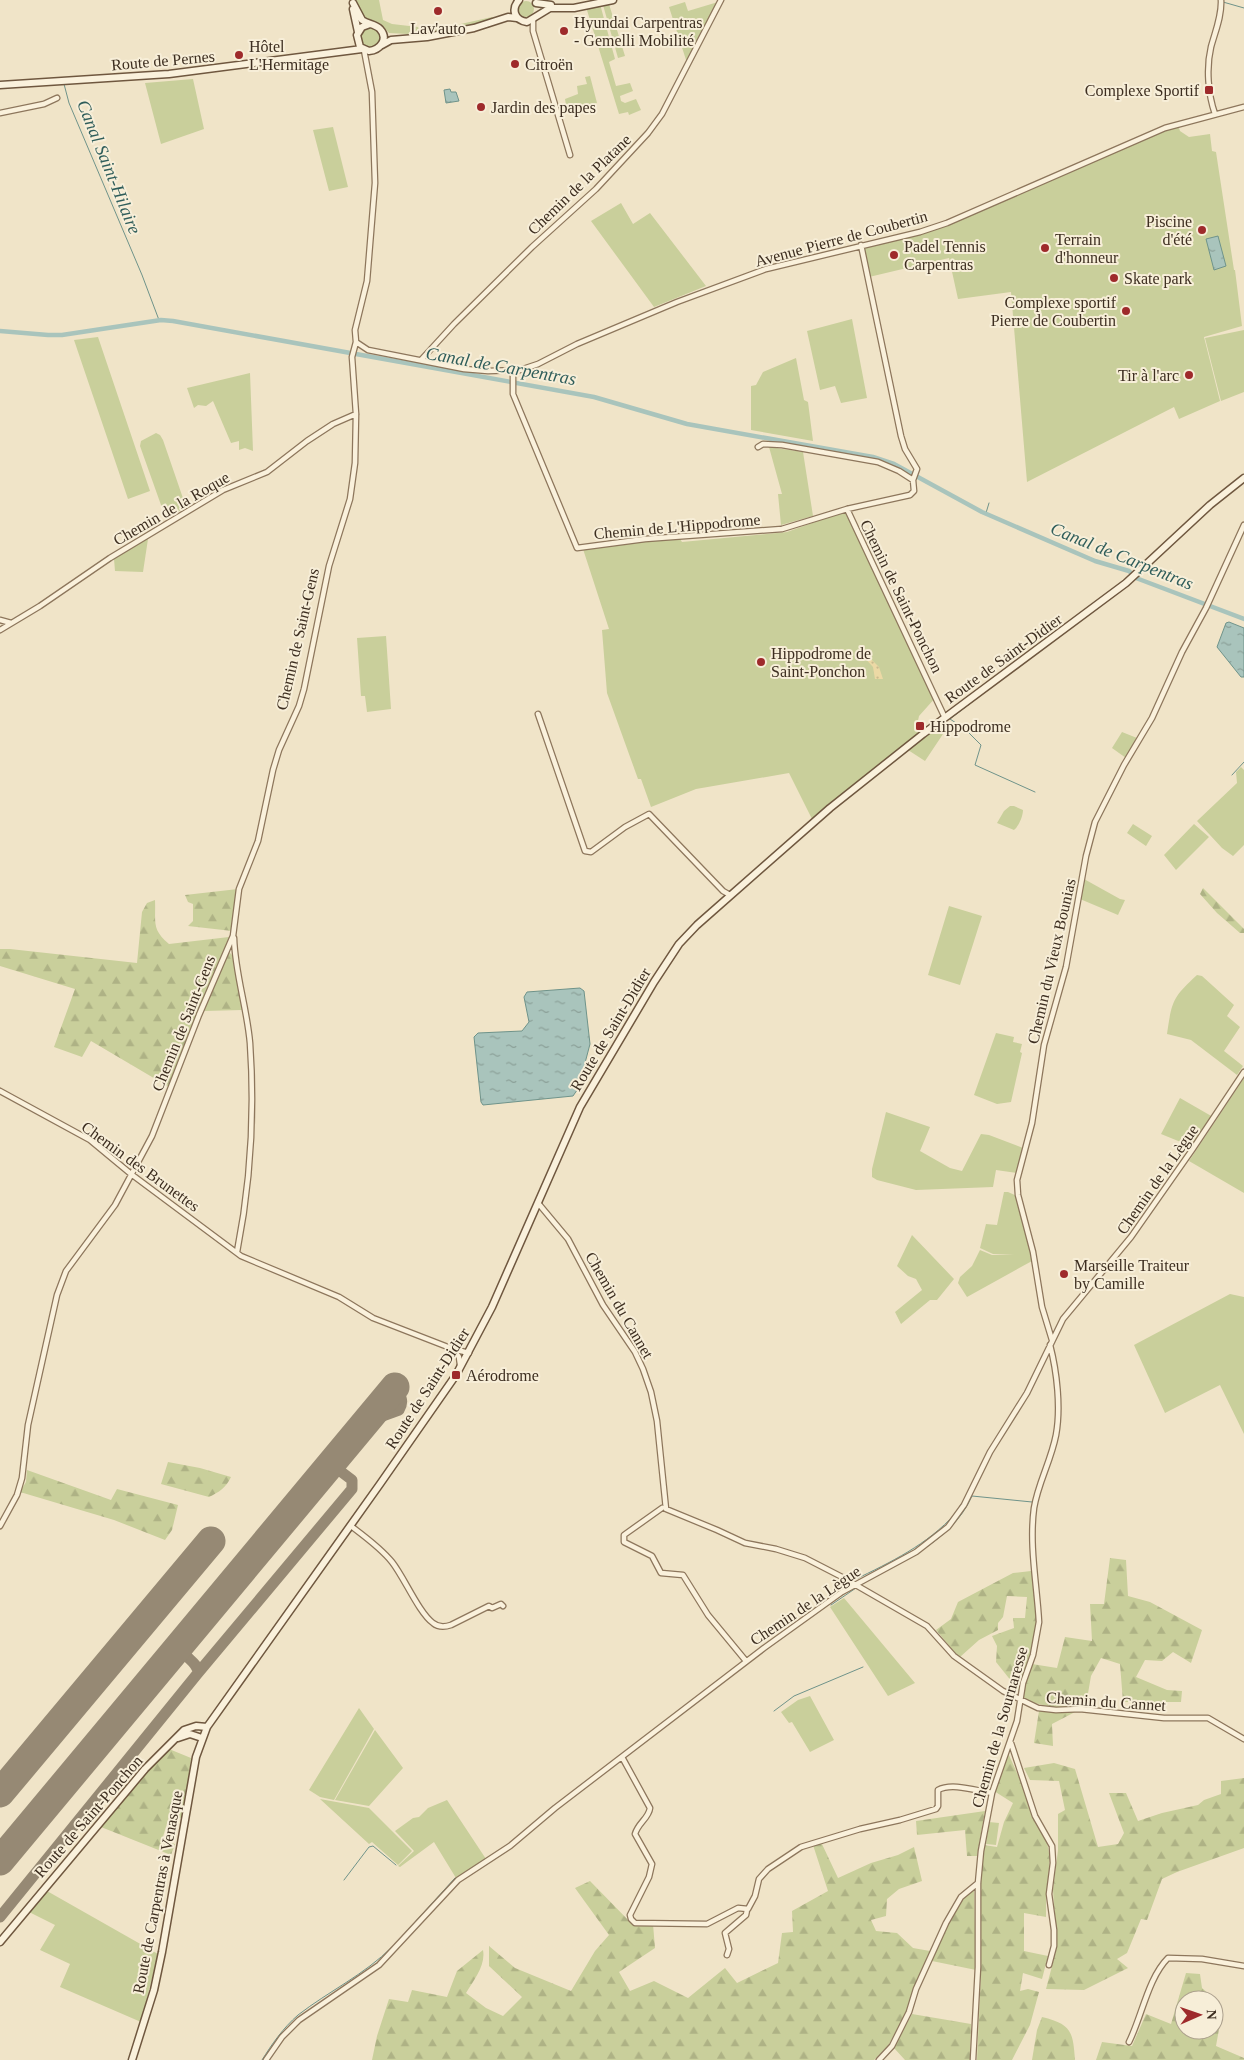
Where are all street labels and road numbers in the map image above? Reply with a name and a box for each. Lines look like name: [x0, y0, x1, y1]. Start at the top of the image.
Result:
street label: Route de Pernes: [111, 47, 216, 73]
street label: Chemin de la Platane: [524, 131, 634, 238]
street label: Avenue Pierre de Coubertin: [753, 207, 929, 270]
street label: Chemin de la Roque: [110, 468, 233, 549]
street label: Chemin de L'Hippodrome: [593, 511, 761, 543]
street label: Chemin de Saint-Ponchon: [857, 517, 946, 675]
street label: Chemin de Saint-Gens: [273, 567, 322, 712]
street label: Route de Saint-Didier: [941, 610, 1066, 707]
street label: Chemin du Vieux Bounias: [1024, 877, 1079, 1045]
street label: Chemin de Saint-Gens: [148, 953, 218, 1094]
street label: Route de Saint-Didier: [567, 964, 654, 1094]
street label: Chemin des Brunettes: [79, 1118, 203, 1215]
street label: Chemin de la Lègue: [1113, 1121, 1202, 1238]
street label: Chemin du Cannet: [582, 1249, 657, 1362]
street label: Route de Saint-Didier: [382, 1324, 473, 1452]
street label: Chemin de la Lègue: [747, 1562, 864, 1649]
street label: Chemin de la Sournaresse: [968, 1645, 1031, 1810]
street label: Chemin du Cannet: [1046, 1689, 1167, 1714]
street label: Route de Saint-Ponchon: [31, 1752, 146, 1881]
street label: Route de Carpentras à Venasque: [129, 1789, 187, 1995]

